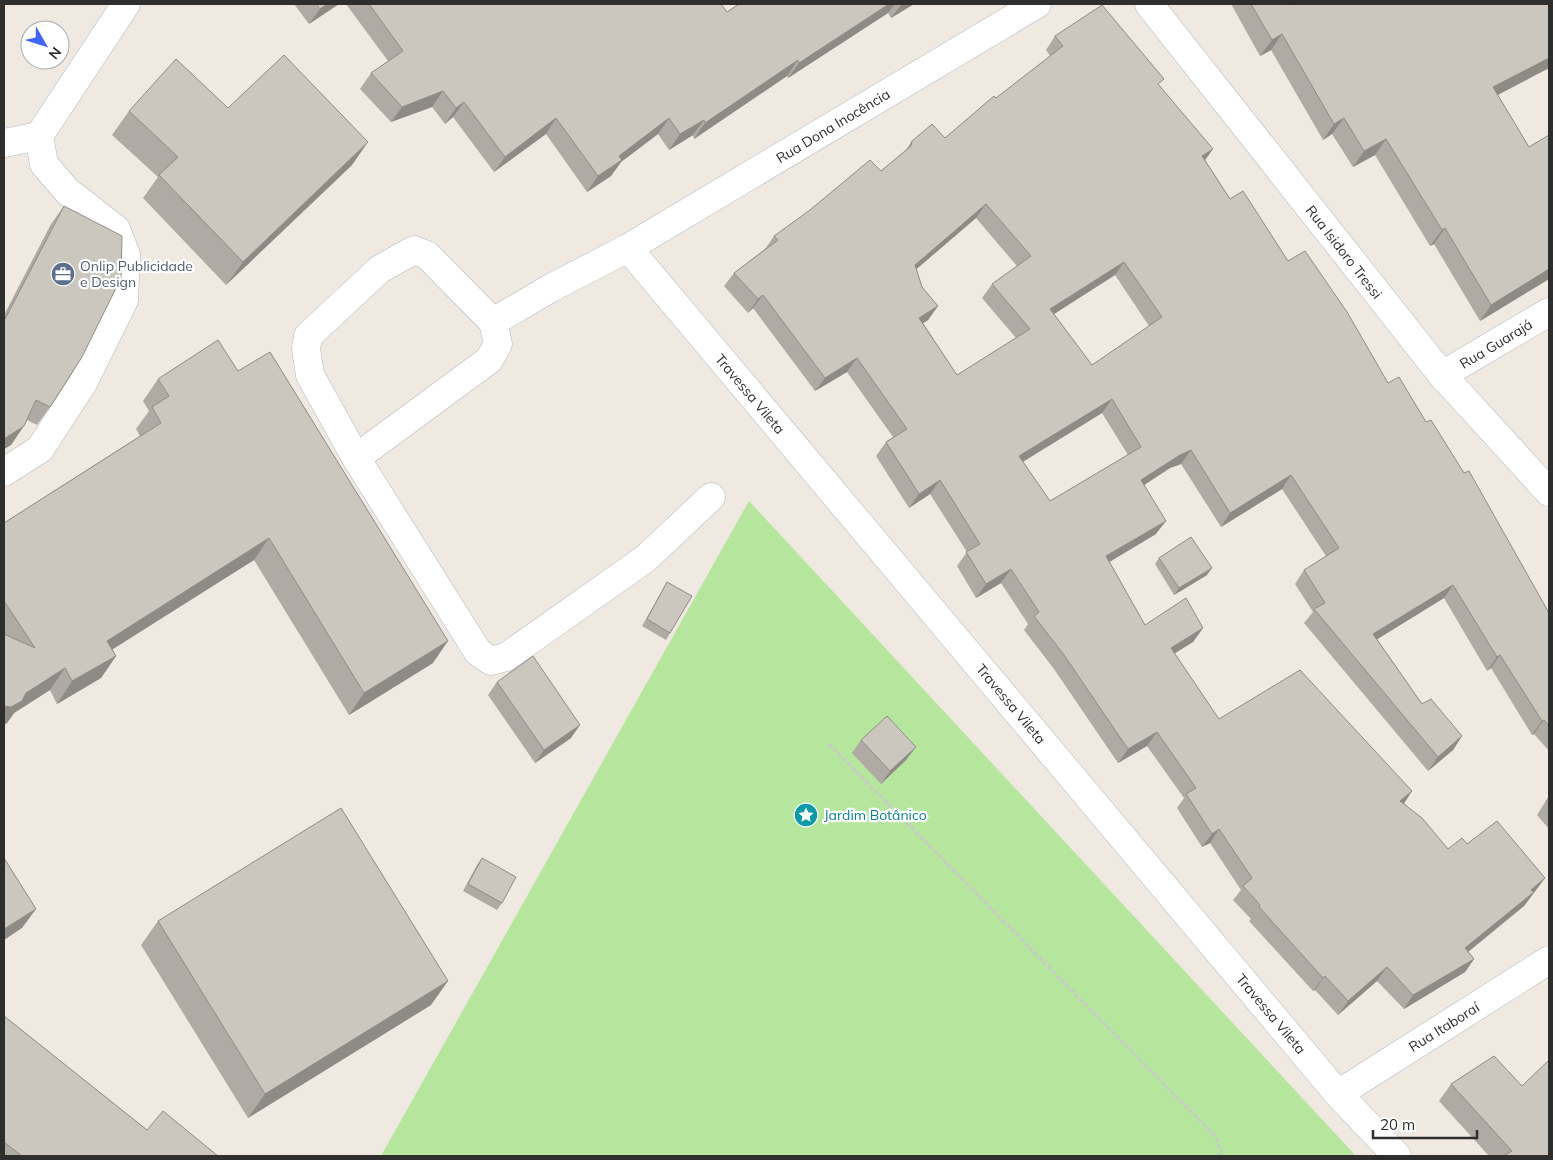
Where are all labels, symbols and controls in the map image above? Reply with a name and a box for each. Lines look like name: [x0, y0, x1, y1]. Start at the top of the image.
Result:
north arrow: [20, 20, 70, 70]
text: N: [45, 43, 65, 63]
street label: Rua Dona Inocência: [773, 85, 893, 167]
street label: Rua Isidoro Tressi: [1302, 202, 1386, 302]
place label: Onlip Publicidade e Design: [80, 257, 193, 291]
office icon: Onlip Publicidade e Design: [50, 261, 76, 287]
street label: Rua Guarajá: [1456, 315, 1536, 373]
street label: Travessa Vileta: [711, 350, 789, 438]
street label: Travessa Vileta: [972, 660, 1050, 748]
place icon: Jardim Botânico: [793, 802, 819, 828]
place label: Jardim Botânico: [824, 806, 927, 824]
street label: Travessa Vileta: [1232, 970, 1310, 1058]
street label: Rua Itaboraí: [1405, 998, 1483, 1056]
scale bar: [1373, 1108, 1477, 1140]
text: 20 m: [1380, 1115, 1415, 1134]

